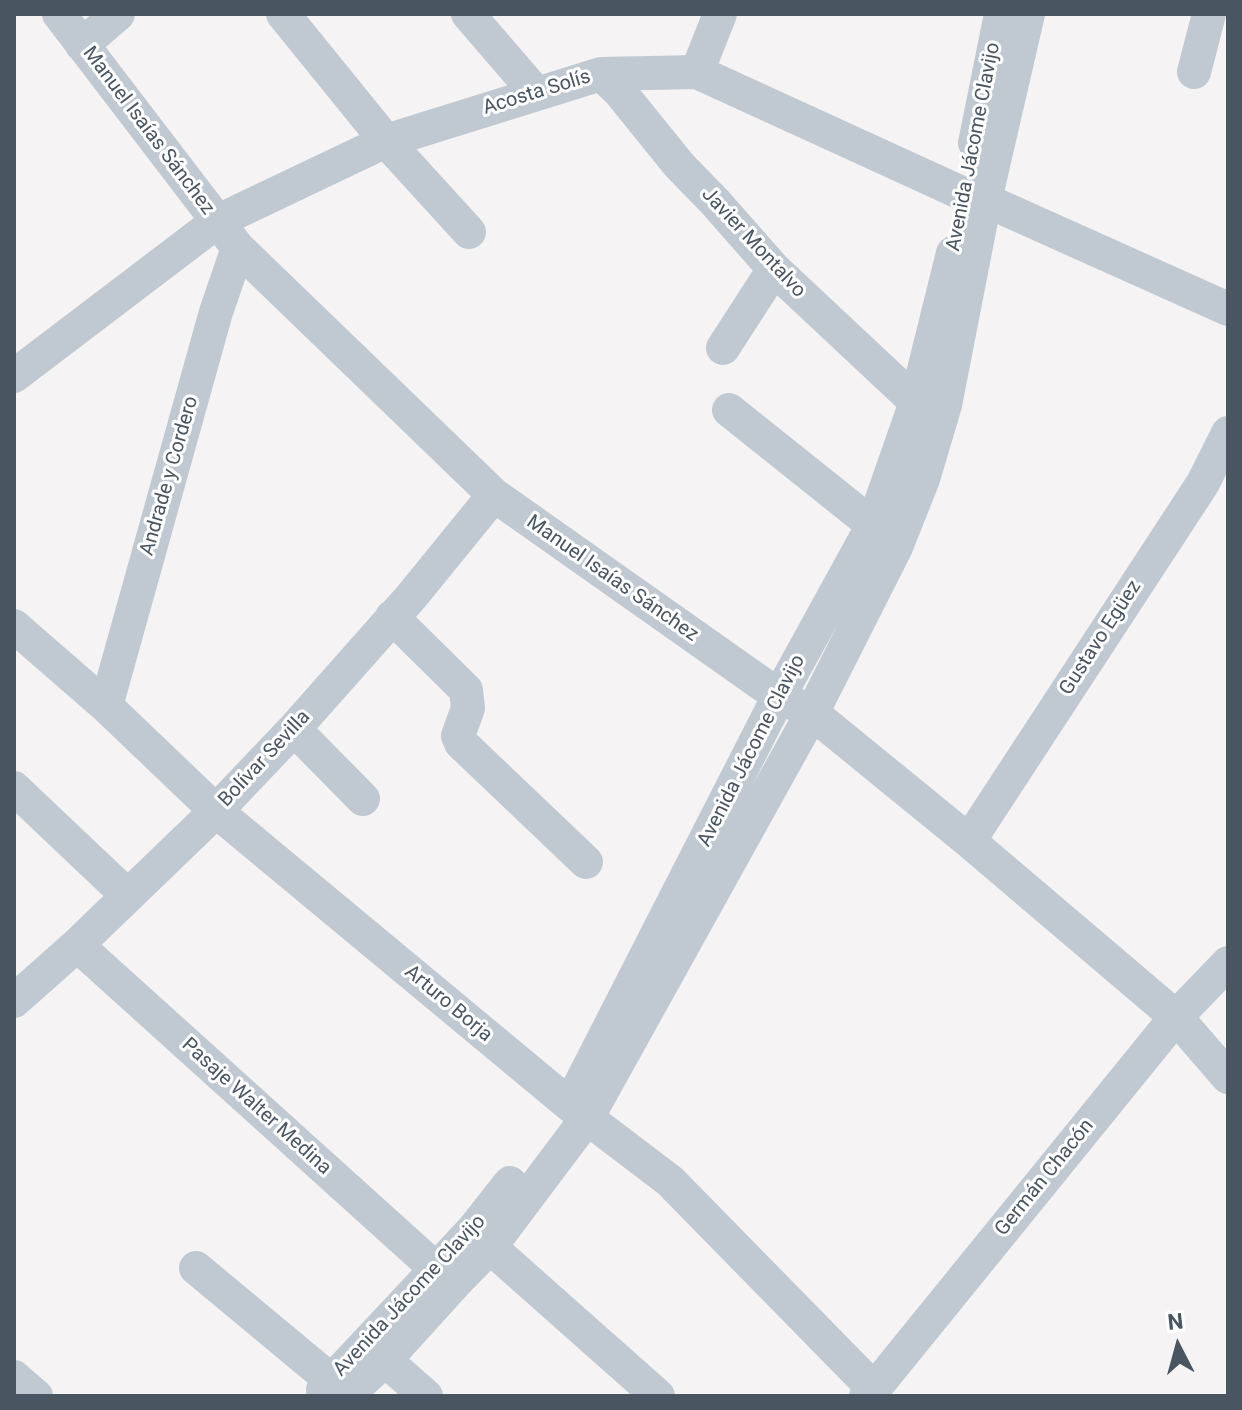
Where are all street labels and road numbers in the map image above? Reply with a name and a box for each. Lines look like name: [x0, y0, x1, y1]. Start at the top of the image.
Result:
street label: Avenida Jácome Clavijo: [942, 41, 1006, 253]
street label: Manuel Isaías Sánchez: [77, 42, 219, 220]
street label: Acosta Solís: [480, 65, 594, 121]
street label: Javier Montalvo: [696, 183, 810, 303]
street label: Andrade y Cordero: [136, 393, 204, 559]
street label: Manuel Isaías Sánchez: [521, 511, 703, 647]
street label: Gustavo Egüez: [1055, 576, 1147, 700]
street label: Avenida Jácome Clavijo: [693, 651, 811, 851]
street label: Bolívar Sevilla: [214, 706, 316, 812]
street label: Arturo Borja: [399, 960, 497, 1048]
street label: Pasaje Walter Medina: [176, 1033, 336, 1181]
street label: Germán Chacón: [991, 1115, 1099, 1241]
street label: Avenida Jácome Clavijo: [329, 1210, 491, 1382]

